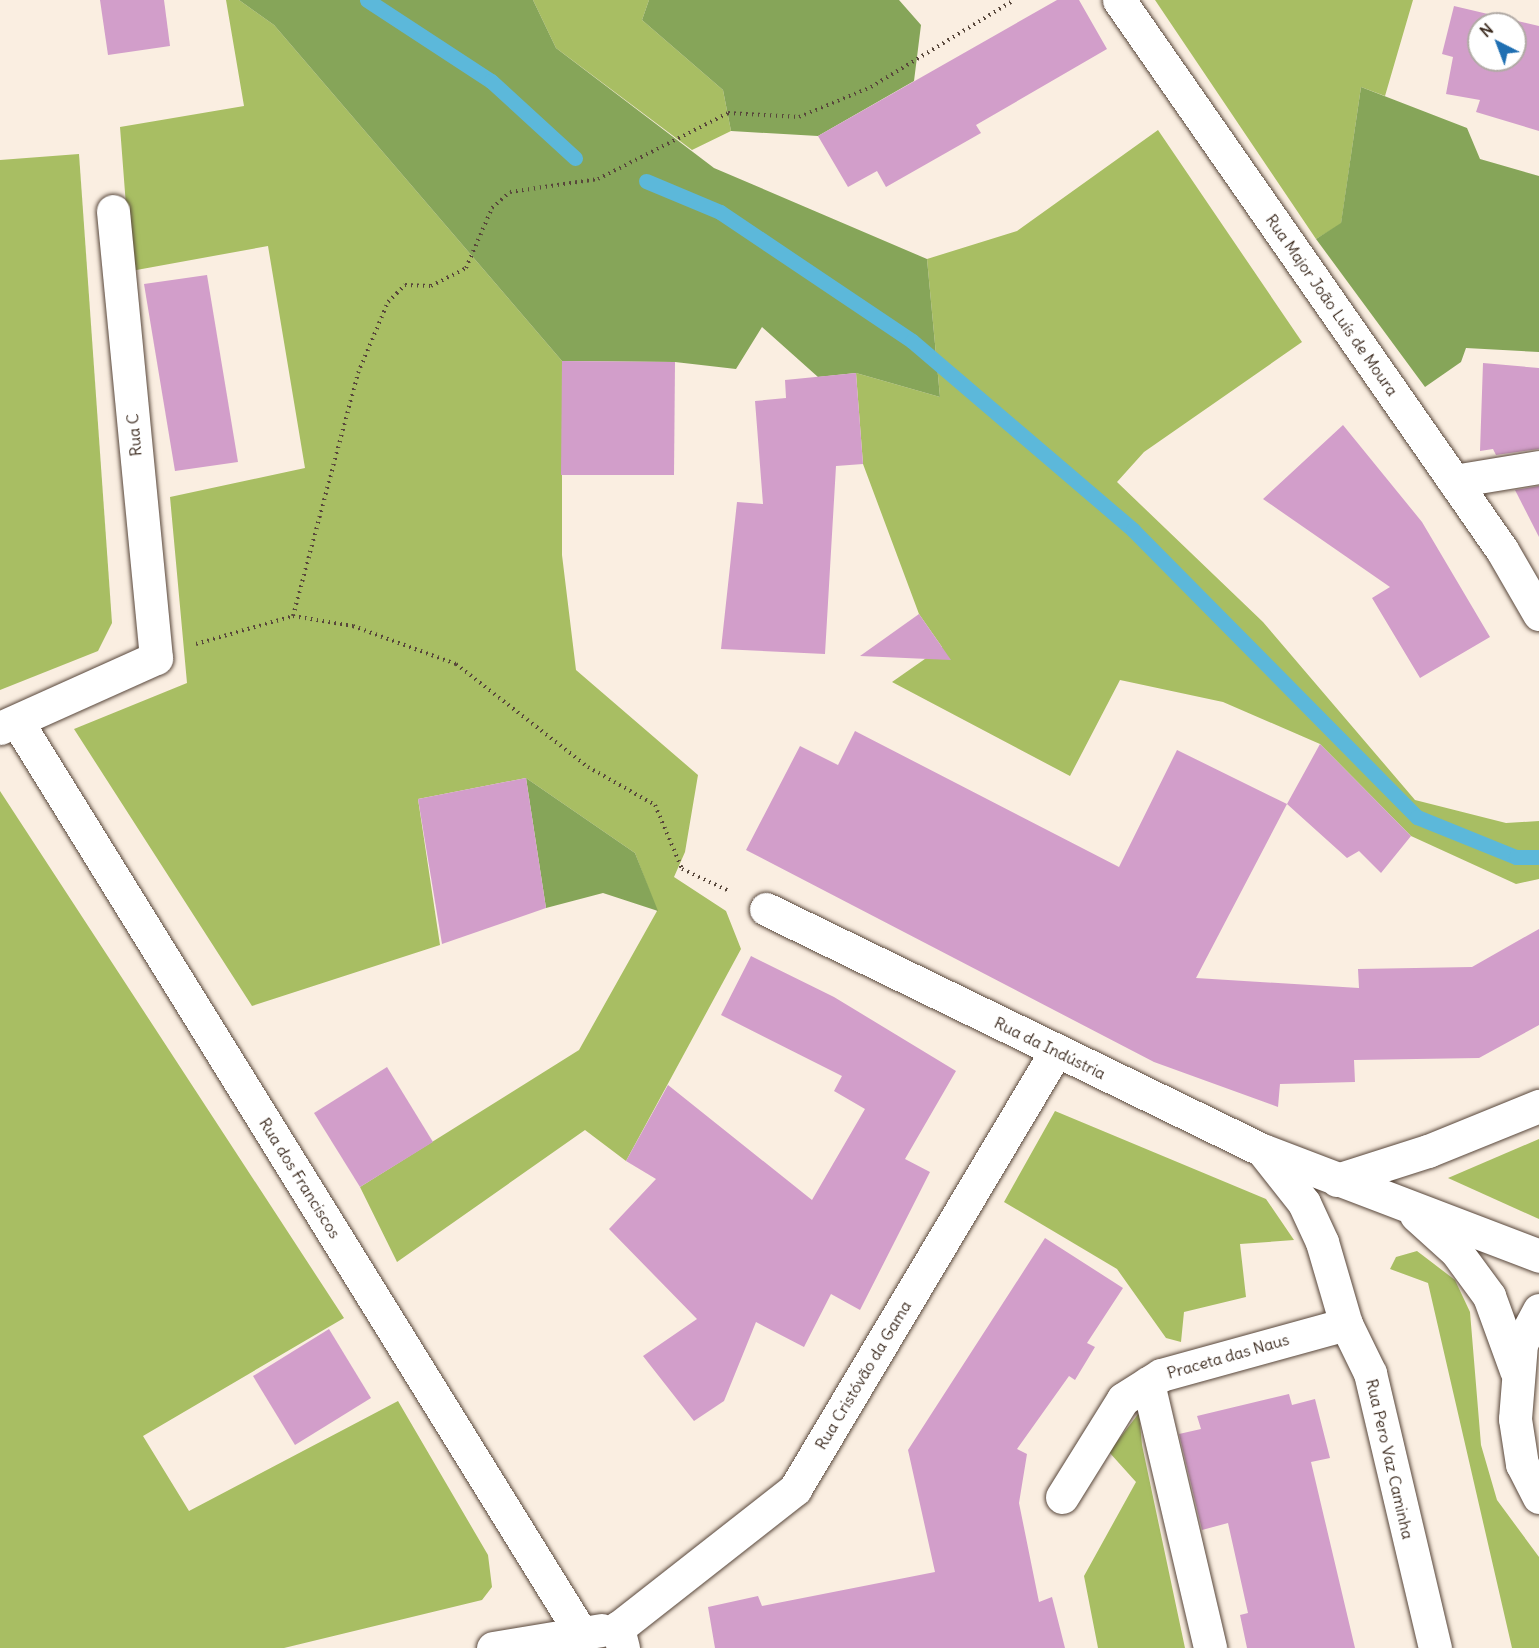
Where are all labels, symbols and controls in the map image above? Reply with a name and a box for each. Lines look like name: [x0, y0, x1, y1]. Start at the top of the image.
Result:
north arrow: [1467, 12, 1527, 72]
text: N: [1475, 19, 1497, 41]
street label: Rua Major João Luís de Moura: [1262, 211, 1402, 399]
street label: Rua C: [123, 413, 145, 457]
street label: Rua da Indústria: [991, 1013, 1109, 1083]
street label: Rua dos Franciscos: [255, 1114, 345, 1242]
street label: Rua Cristóvão da Gama: [811, 1297, 915, 1453]
street label: Praceta das Naus: [1165, 1329, 1291, 1383]
street label: Rua Pero Vaz Caminha: [1362, 1377, 1418, 1541]

